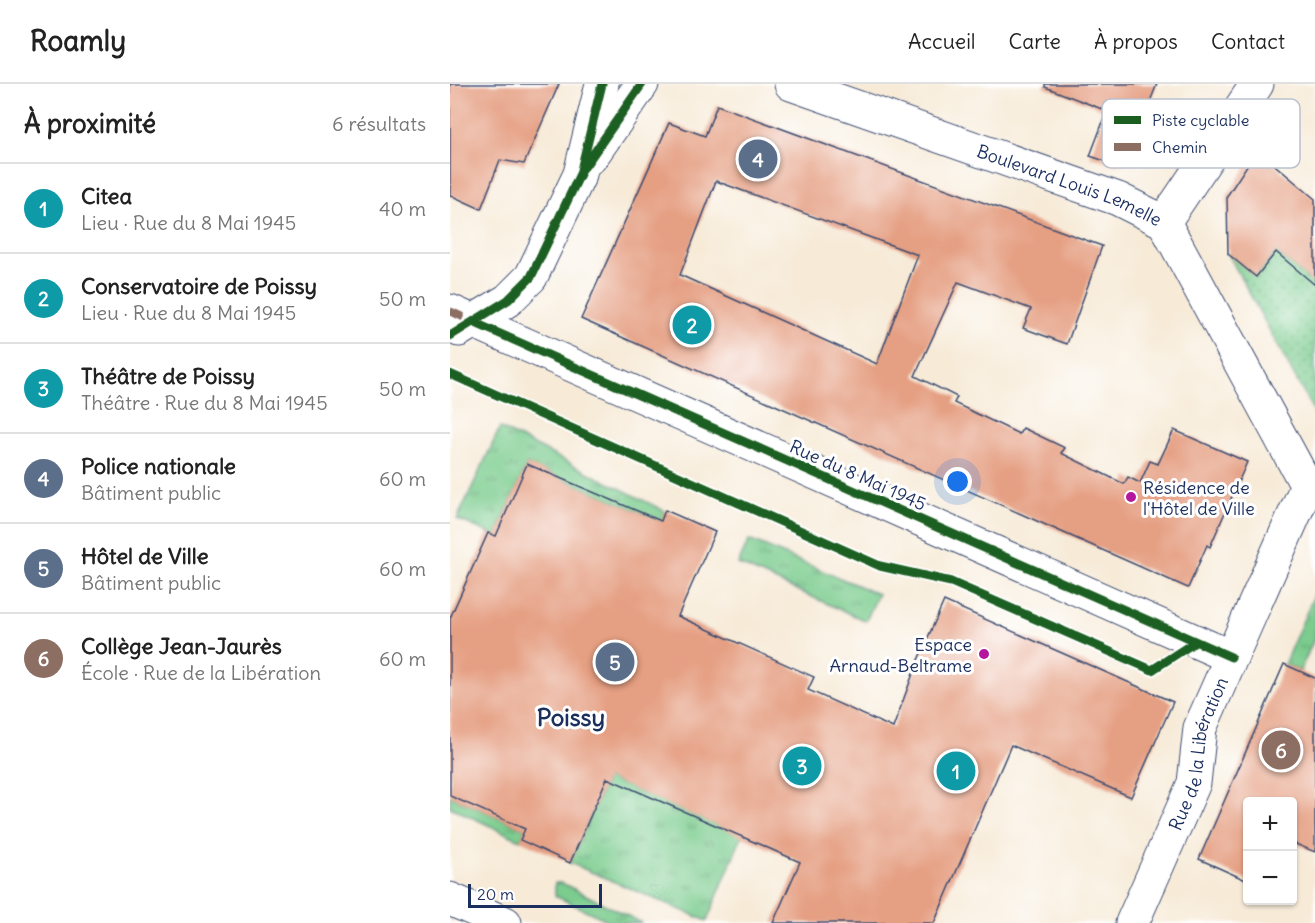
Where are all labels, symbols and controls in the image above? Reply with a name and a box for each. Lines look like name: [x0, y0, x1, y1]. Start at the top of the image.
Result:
text: Roamly: [30, 23, 126, 59]
text: Accueil: [908, 28, 976, 55]
text: Carte: [1009, 28, 1061, 55]
text: À propos: [1094, 28, 1178, 55]
text: Contact: [1211, 28, 1285, 55]
legend: [1102, 99, 1300, 168]
text: À proximité: [24, 107, 156, 140]
text: Piste cyclable: [1152, 110, 1249, 130]
text: 6 résultats: [332, 111, 426, 136]
pin: 4: [738, 136, 778, 182]
text: Chemin: [1152, 137, 1207, 157]
street label: Boulevard Louis Lemelle: [974, 139, 1166, 231]
text: Citea: [81, 182, 132, 210]
text: 1: [40, 196, 47, 221]
text: 40 m: [379, 196, 426, 221]
text: Lieu · Rue du 8 Mai 1945: [81, 210, 296, 235]
text: Conservatoire de Poissy: [81, 272, 317, 300]
text: 2: [38, 286, 49, 311]
text: 50 m: [379, 286, 426, 311]
text: Lieu · Rue du 8 Mai 1945: [81, 300, 296, 325]
pin: 2: [672, 302, 712, 348]
text: Théâtre de Poissy: [81, 362, 255, 390]
text: 3: [38, 376, 49, 401]
text: 50 m: [379, 376, 426, 401]
text: Théâtre · Rue du 8 Mai 1945: [81, 390, 328, 415]
street label: Rue du 8 Mai 1945: [786, 435, 930, 515]
text: Police nationale: [81, 452, 236, 480]
text: 4: [38, 466, 49, 491]
text: 60 m: [379, 466, 426, 491]
your location: [943, 467, 972, 496]
place label: Résidence de l'Hôtel de Ville: [1143, 476, 1255, 520]
text: Bâtiment public: [81, 480, 221, 505]
marker: Résidence de l'Hôtel de Ville: [1124, 490, 1138, 504]
text: Hôtel de Ville: [81, 542, 209, 570]
text: 5: [38, 556, 49, 581]
text: 60 m: [379, 556, 426, 581]
text: Bâtiment public: [81, 570, 221, 595]
text: Collège Jean-Jaurès: [81, 632, 282, 660]
place label: Espace Arnaud-Beltrame: [830, 633, 972, 677]
pin: 5: [596, 640, 634, 684]
text: 6: [38, 646, 49, 671]
text: 60 m: [379, 646, 426, 671]
marker: Espace Arnaud-Beltrame: [977, 647, 991, 661]
text: École · Rue de la Libération: [81, 660, 321, 685]
street label: Rue de la Libération: [1163, 673, 1233, 834]
district label: Poissy: [537, 702, 605, 732]
pin: 6: [1262, 728, 1300, 772]
pin: 3: [782, 744, 822, 788]
pin: 1: [936, 748, 976, 794]
map controls: [1243, 797, 1297, 905]
button: +: [1243, 797, 1297, 851]
button: −: [1243, 851, 1297, 905]
scale bar: [468, 881, 602, 908]
text: 20 m: [477, 884, 514, 904]

